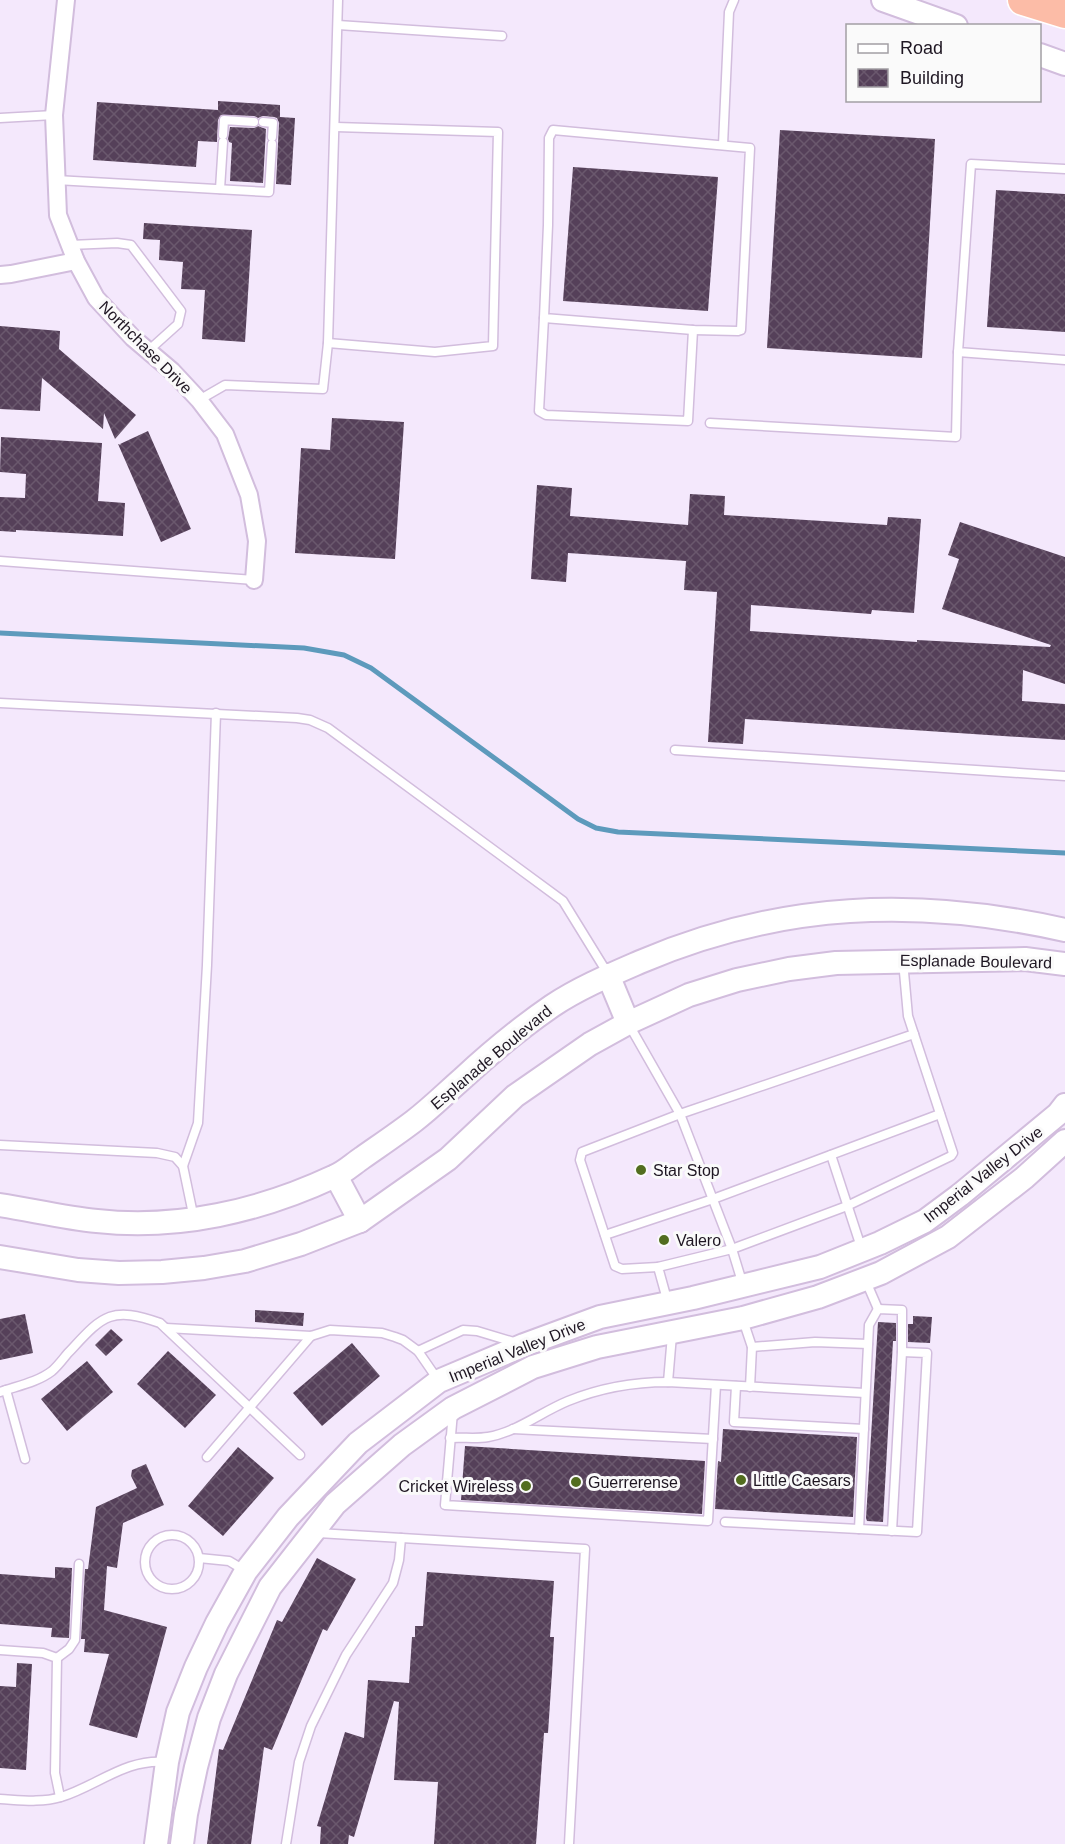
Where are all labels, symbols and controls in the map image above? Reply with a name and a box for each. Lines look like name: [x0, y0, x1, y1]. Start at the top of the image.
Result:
legend: [846, 24, 1041, 102]
text: Road: [900, 38, 943, 58]
text: Building: [900, 68, 964, 88]
street label: Northchase Drive: [96, 298, 195, 397]
street label: Esplanade Boulevard: [900, 952, 1052, 971]
street label: Esplanade Boulevard: [428, 1002, 555, 1113]
street label: Imperial Valley Drive: [921, 1123, 1046, 1226]
place label: Star Stop: [653, 1162, 720, 1179]
marker: Star Stop: [634, 1163, 648, 1177]
place label: Valero: [676, 1232, 721, 1249]
marker: Valero: [657, 1233, 671, 1247]
street label: Imperial Valley Drive: [447, 1315, 588, 1386]
place label: Little Caesars: [753, 1472, 851, 1489]
marker: Little Caesars: [734, 1473, 748, 1487]
place label: Guerrerense: [588, 1474, 678, 1491]
marker: Guerrerense: [569, 1475, 583, 1489]
place label: Cricket Wireless: [398, 1478, 514, 1495]
marker: Cricket Wireless: [519, 1479, 533, 1493]

